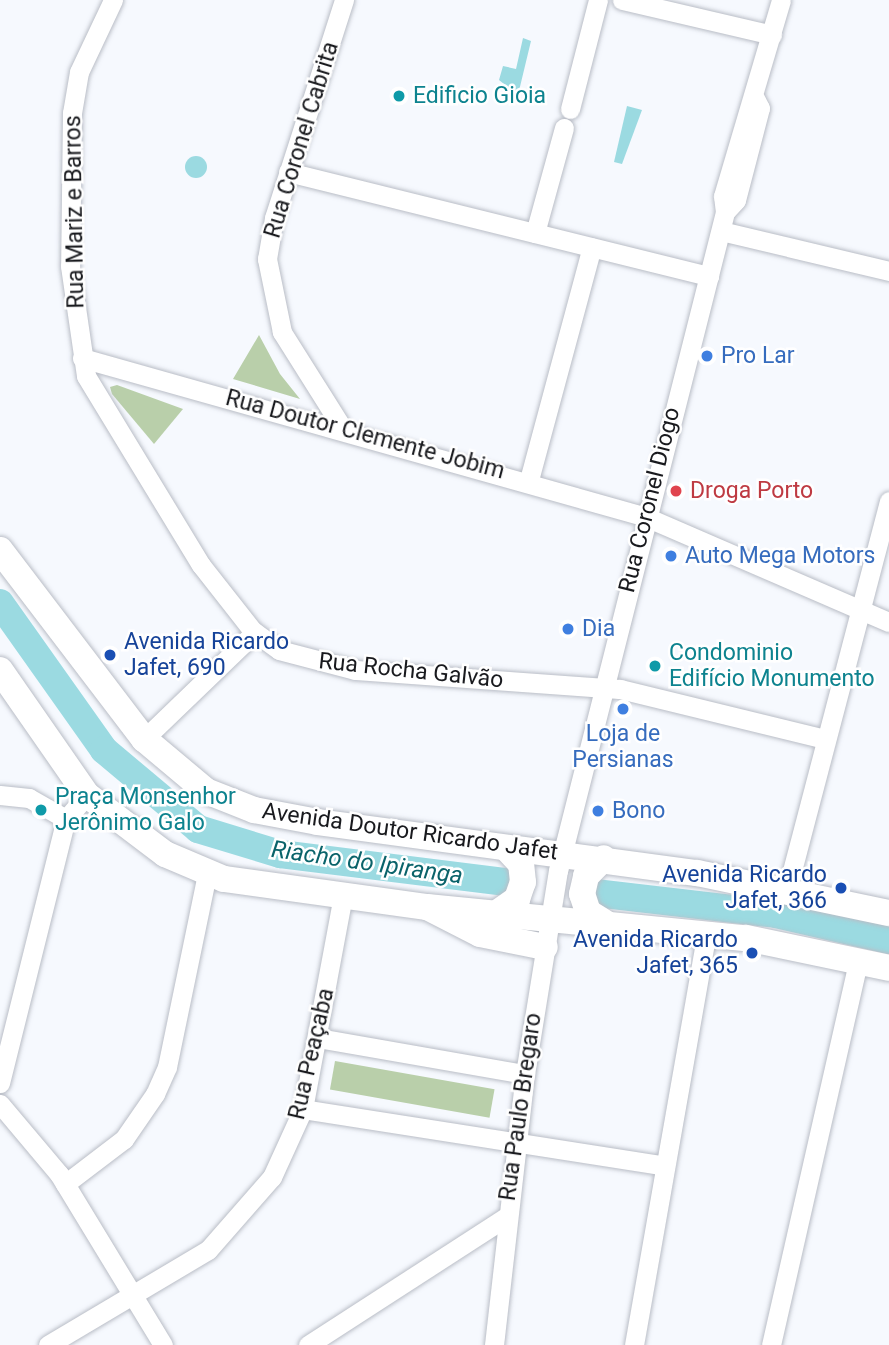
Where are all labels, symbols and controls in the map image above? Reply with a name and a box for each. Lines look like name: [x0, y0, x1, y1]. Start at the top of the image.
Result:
street label: Rua Coronel Cabrita: [259, 38, 345, 242]
place label: Edificio Gioia: [413, 82, 546, 110]
marker: Edificio Gioia: [391, 88, 407, 104]
street label: Rua Mariz e Barros: [60, 115, 90, 309]
place label: Pro Lar: [721, 342, 795, 370]
marker: Pro Lar: [699, 348, 715, 364]
street label: Rua Doutor Clemente Jobim: [223, 384, 507, 486]
street label: Rua Coronel Diogo: [614, 405, 686, 595]
place label: Droga Porto: [690, 477, 813, 505]
marker: Droga Porto: [668, 483, 684, 499]
place label: Auto Mega Motors: [685, 542, 875, 570]
marker: Auto Mega Motors: [663, 548, 679, 564]
place label: Dia: [582, 615, 615, 643]
marker: Dia: [560, 621, 576, 637]
place label: Avenida Ricardo Jafet, 690: [124, 628, 289, 682]
place label: Condominio Edifício Monumento: [669, 639, 875, 693]
marker: Avenida Ricardo Jafet, 690: [102, 647, 118, 663]
street label: Rua Rocha Galvão: [317, 648, 505, 694]
marker: Condominio Edifício Monumento: [647, 658, 663, 674]
marker: Loja de Persianas: [615, 701, 631, 717]
place label: Loja de Persianas: [572, 720, 674, 774]
place label: Praça Monsenhor Jerônimo Galo: [55, 783, 236, 837]
place label: Bono: [612, 797, 665, 825]
street label: Avenida Doutor Ricardo Jafet: [260, 798, 560, 866]
marker: Praça Monsenhor Jerônimo Galo: [33, 802, 49, 818]
marker: Bono: [590, 803, 606, 819]
water label: Riacho do Ipiranga: [269, 835, 465, 891]
place label: Avenida Ricardo Jafet, 366: [662, 861, 827, 915]
marker: Avenida Ricardo Jafet, 366: [833, 880, 849, 896]
place label: Avenida Ricardo Jafet, 365: [573, 926, 738, 980]
marker: Avenida Ricardo Jafet, 365: [744, 945, 760, 961]
street label: Rua Peaçaba: [283, 986, 341, 1122]
street label: Rua Paulo Bregaro: [494, 1011, 548, 1203]

